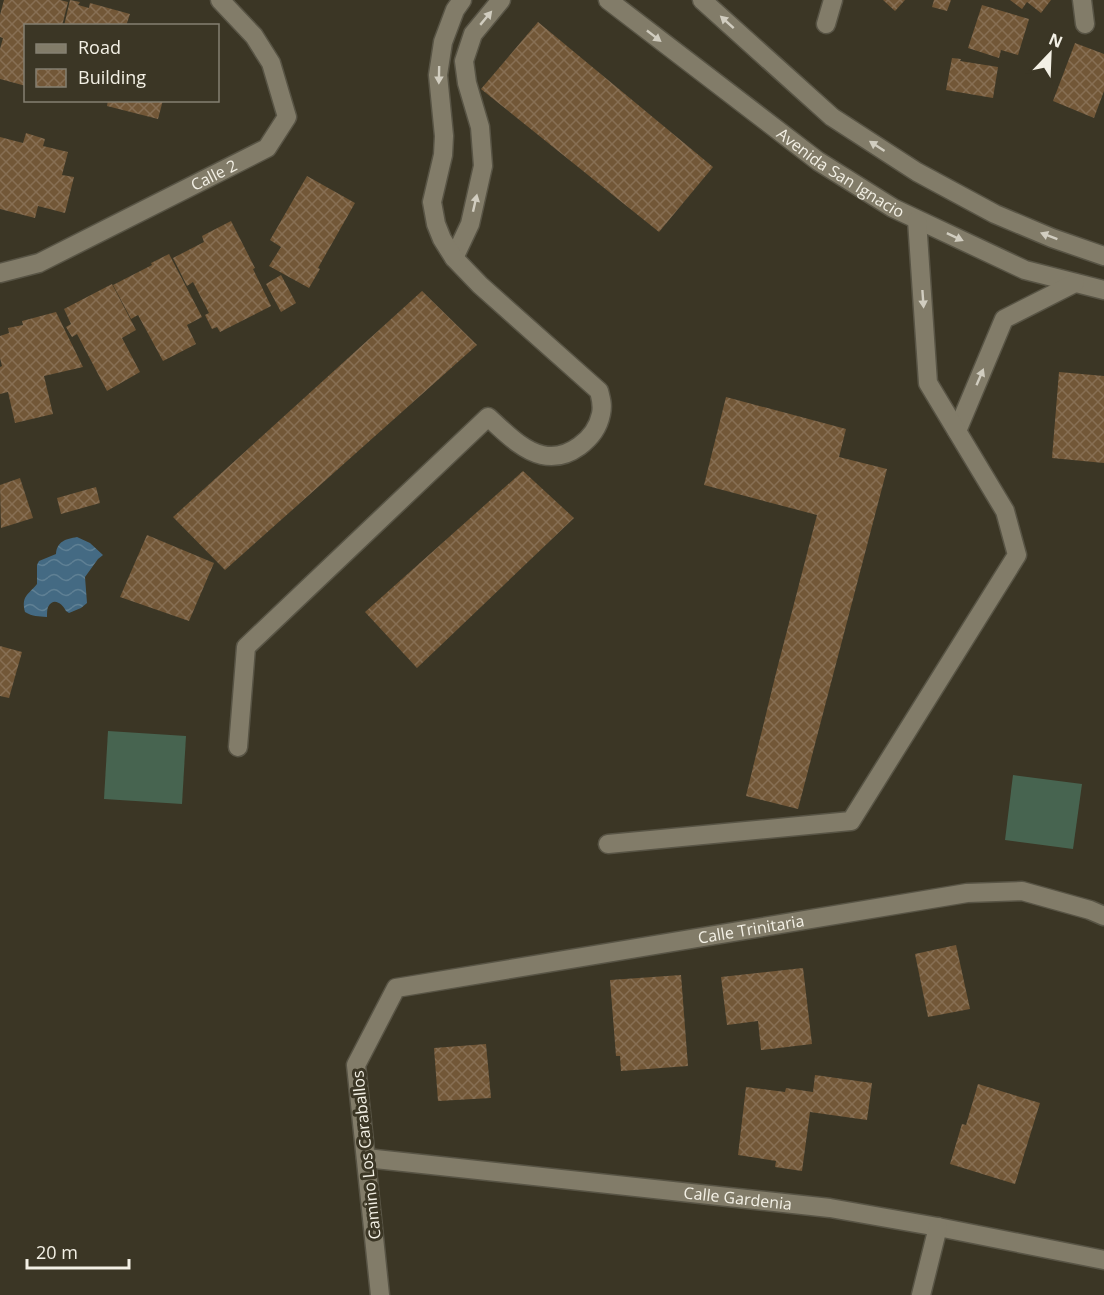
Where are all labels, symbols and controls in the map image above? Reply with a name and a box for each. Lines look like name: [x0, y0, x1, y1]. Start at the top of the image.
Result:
one-way arrow: [479, 11, 492, 26]
one-way arrow: [720, 16, 735, 29]
legend: [24, 24, 219, 102]
north arrow: [1020, 24, 1080, 84]
text: N: [1046, 28, 1066, 53]
one-way arrow: [646, 29, 662, 42]
text: Road: [78, 35, 121, 59]
text: Building: [78, 65, 146, 89]
one-way arrow: [435, 65, 444, 84]
street label: Avenida San Ignacio: [772, 122, 908, 223]
one-way arrow: [869, 140, 885, 152]
street label: Calle 2: [187, 154, 241, 196]
one-way arrow: [470, 194, 480, 213]
one-way arrow: [1040, 231, 1058, 241]
one-way arrow: [946, 233, 963, 242]
one-way arrow: [918, 289, 927, 308]
one-way arrow: [976, 368, 985, 386]
street label: Calle Trinitaria: [696, 909, 806, 949]
street label: Camino Los Caraballos: [346, 1070, 386, 1240]
street label: Calle Gardenia: [683, 1181, 793, 1215]
scale bar: [27, 1232, 129, 1270]
text: 20 m: [36, 1240, 78, 1264]

